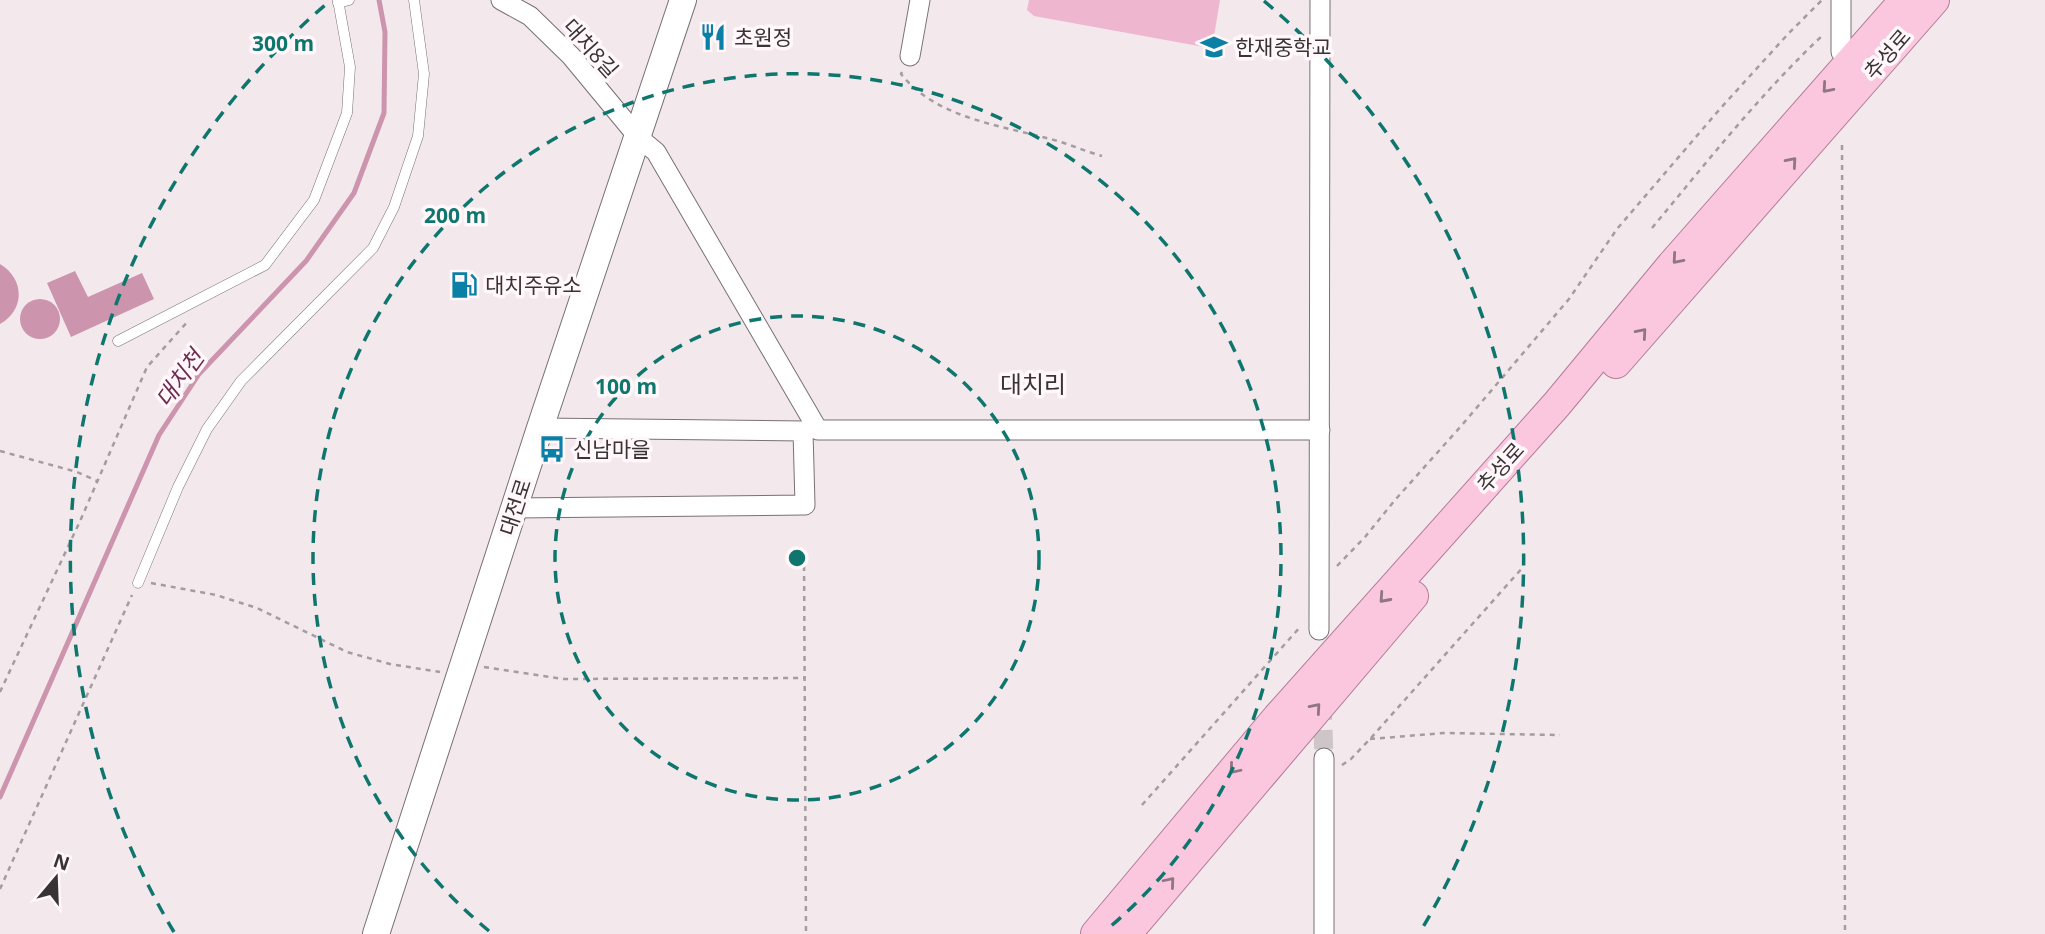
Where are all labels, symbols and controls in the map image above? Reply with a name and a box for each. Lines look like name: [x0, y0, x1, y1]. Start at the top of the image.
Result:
street label: 대치8길: [557, 13, 625, 83]
restaurant icon: 초원정: [698, 22, 728, 52]
place label: 초원정: [734, 23, 792, 51]
street label: 추성로: [1857, 23, 1917, 85]
text: 300 m: [252, 29, 314, 57]
school or university icon: 한재중학교: [1199, 32, 1229, 62]
place label: 한재중학교: [1235, 33, 1332, 61]
one-way arrow: [1823, 80, 1835, 93]
one-way arrow: [1784, 157, 1796, 170]
text: 200 m: [424, 201, 486, 229]
one-way arrow: [1673, 251, 1685, 264]
fuel station icon: 대치주유소: [449, 270, 479, 300]
place label: 대치주유소: [485, 271, 582, 299]
one-way arrow: [1634, 328, 1647, 341]
water label: 대치천: [147, 341, 212, 413]
district label: 대치리: [1000, 367, 1066, 400]
text: 100 m: [595, 372, 657, 400]
bus stop icon: 신남마을: [537, 434, 567, 464]
place label: 신남마을: [573, 435, 650, 463]
street label: 추성로: [1470, 436, 1530, 498]
street label: 대전로: [493, 475, 537, 539]
centre of rings: [785, 546, 809, 570]
one-way arrow: [1380, 590, 1392, 603]
one-way arrow: [1308, 703, 1320, 716]
one-way arrow: [1230, 761, 1243, 774]
north arrow: [21, 843, 91, 913]
text: N: [50, 847, 73, 877]
one-way arrow: [1161, 877, 1174, 889]

